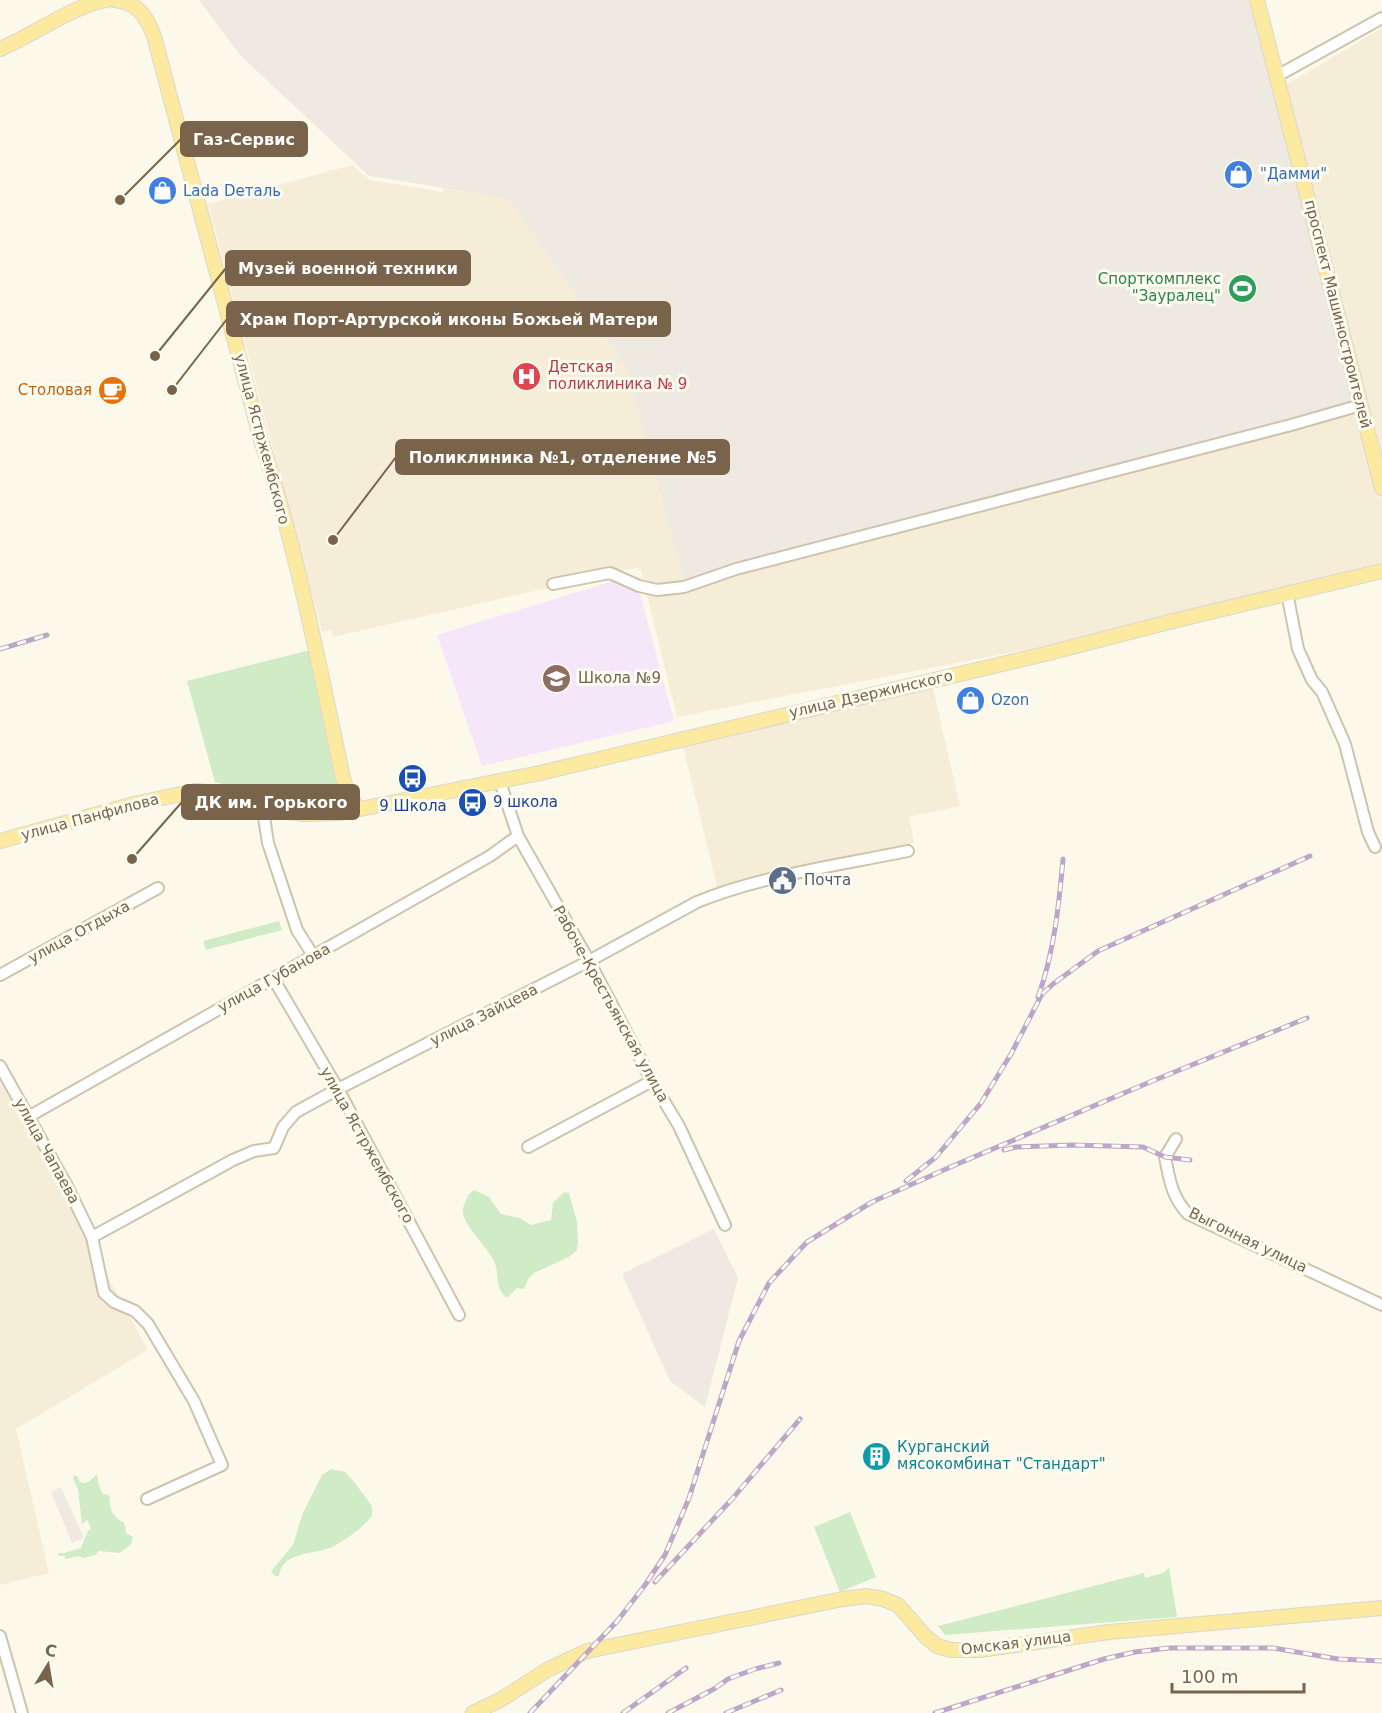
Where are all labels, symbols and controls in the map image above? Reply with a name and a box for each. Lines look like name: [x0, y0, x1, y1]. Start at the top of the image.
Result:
callout: Газ-Сервис: [181, 122, 307, 156]
text: Газ-Сервис: [193, 130, 295, 149]
shop icon: "Дамми": [1223, 158, 1255, 190]
place label: "Дамми": [1260, 165, 1327, 183]
shop icon: Lada Dеталь: [146, 175, 178, 207]
place label: Lada Dеталь: [183, 182, 281, 200]
street label: проспект Машиностроителей: [1301, 198, 1375, 430]
callout: Музей военной техники: [226, 251, 470, 285]
text: Музей военной техники: [238, 259, 458, 278]
place label: Спорткомплекс "Зауралец": [1098, 270, 1221, 305]
sports icon: Спорткомплекс "Зауралец": [1226, 272, 1258, 304]
callout: Храм Порт-Артурской иконы Божьей Матери: [227, 302, 670, 336]
text: Храм Порт-Артурской иконы Божьей Матери: [240, 310, 658, 329]
street label: улица Ястржембского: [231, 352, 293, 526]
place label: Детская поликлиника № 9: [548, 358, 687, 393]
hospital icon: Детская поликлиника № 9: [511, 360, 543, 392]
cafe icon: Столовая: [97, 374, 129, 406]
place label: Столовая: [18, 381, 92, 399]
callout: Поликлиника №1, отделение №5: [396, 440, 729, 474]
text: Поликлиника №1, отделение №5: [409, 448, 717, 467]
school or university icon: Школа №9: [541, 662, 573, 694]
street label: улица Дзержинского: [787, 666, 955, 722]
place label: Школа №9: [578, 669, 661, 687]
shop icon: Ozon: [954, 684, 986, 716]
place label: Ozon: [991, 691, 1029, 709]
bus stop icon: 9 Школа: [397, 763, 429, 795]
callout: ДК им. Горького: [182, 785, 359, 819]
bus stop icon: 9 школа: [456, 786, 488, 818]
street label: улица Панфилова: [19, 790, 161, 844]
text: ДК им. Горького: [195, 793, 347, 812]
place label: 9 школа: [493, 793, 558, 811]
place label: 9 Школа: [379, 797, 447, 815]
public building icon: Почта: [767, 864, 799, 896]
place label: Почта: [804, 871, 851, 889]
street label: улица Отдыха: [25, 897, 133, 967]
street label: Рабоче-Крестьянская улица: [549, 902, 673, 1106]
street label: улица Губанова: [215, 940, 333, 1016]
street label: улица Зайцева: [427, 980, 541, 1050]
street label: улица Ястржембского: [316, 1064, 418, 1226]
street label: улица Чапаева: [10, 1095, 84, 1207]
street label: Выгонная улица: [1186, 1204, 1310, 1276]
place label: Курганский мясокомбинат "Стандарт": [897, 1438, 1106, 1473]
building icon: Курганский мясокомбинат "Стандарт": [860, 1440, 892, 1472]
street label: Омская улица: [960, 1627, 1072, 1659]
north arrow: [18, 1635, 78, 1695]
text: С: [43, 1640, 58, 1661]
scale bar: [1172, 1656, 1304, 1694]
text: 100 m: [1181, 1666, 1239, 1687]

